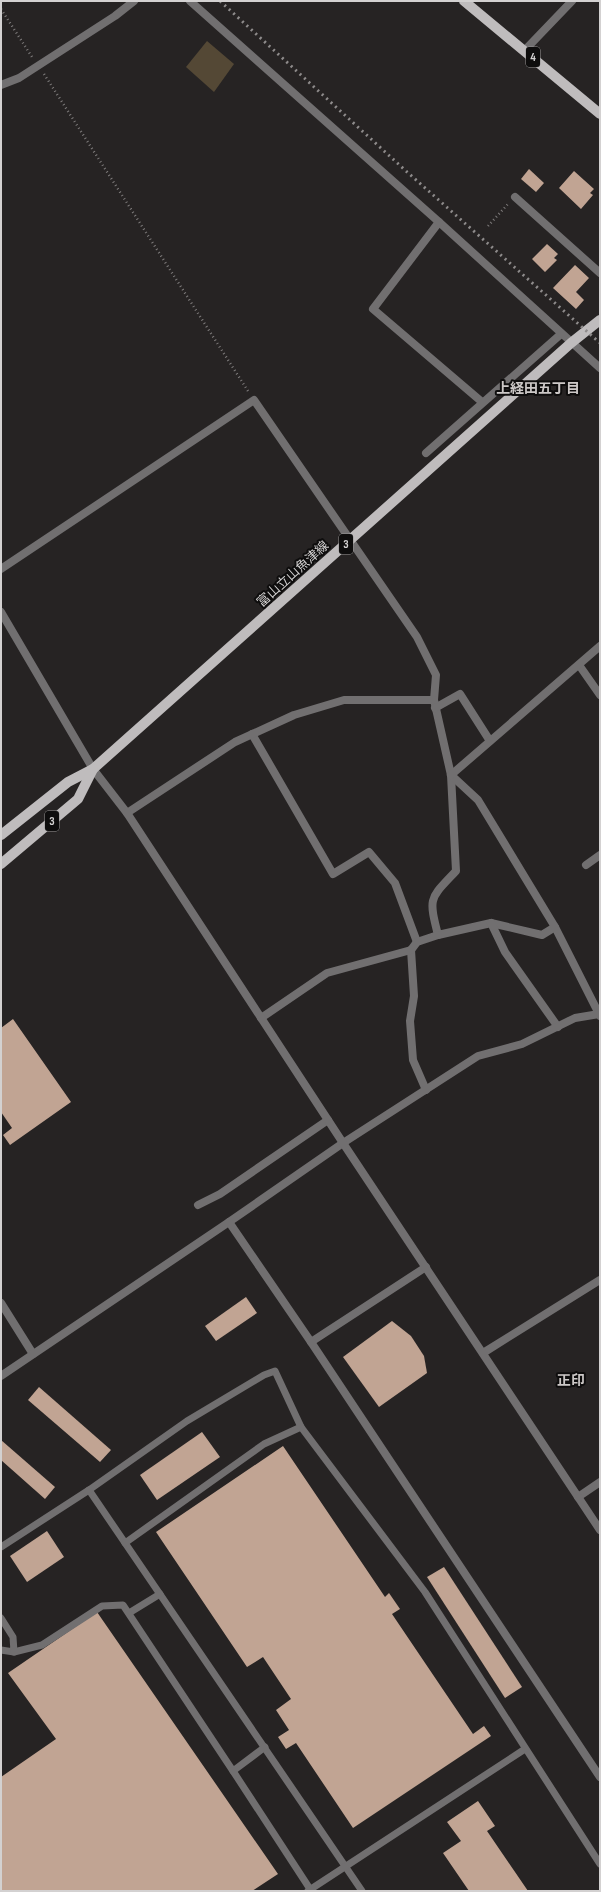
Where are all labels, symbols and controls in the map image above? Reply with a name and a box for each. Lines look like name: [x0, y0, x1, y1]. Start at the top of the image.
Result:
road number: 4: [526, 47, 540, 67]
district label: 上経田五丁目: [496, 380, 580, 397]
road number: 3: [339, 534, 353, 554]
street label: 富山立山魚津線: [254, 538, 332, 610]
road number: 3: [45, 811, 59, 831]
district label: 正印: [557, 1372, 585, 1389]

